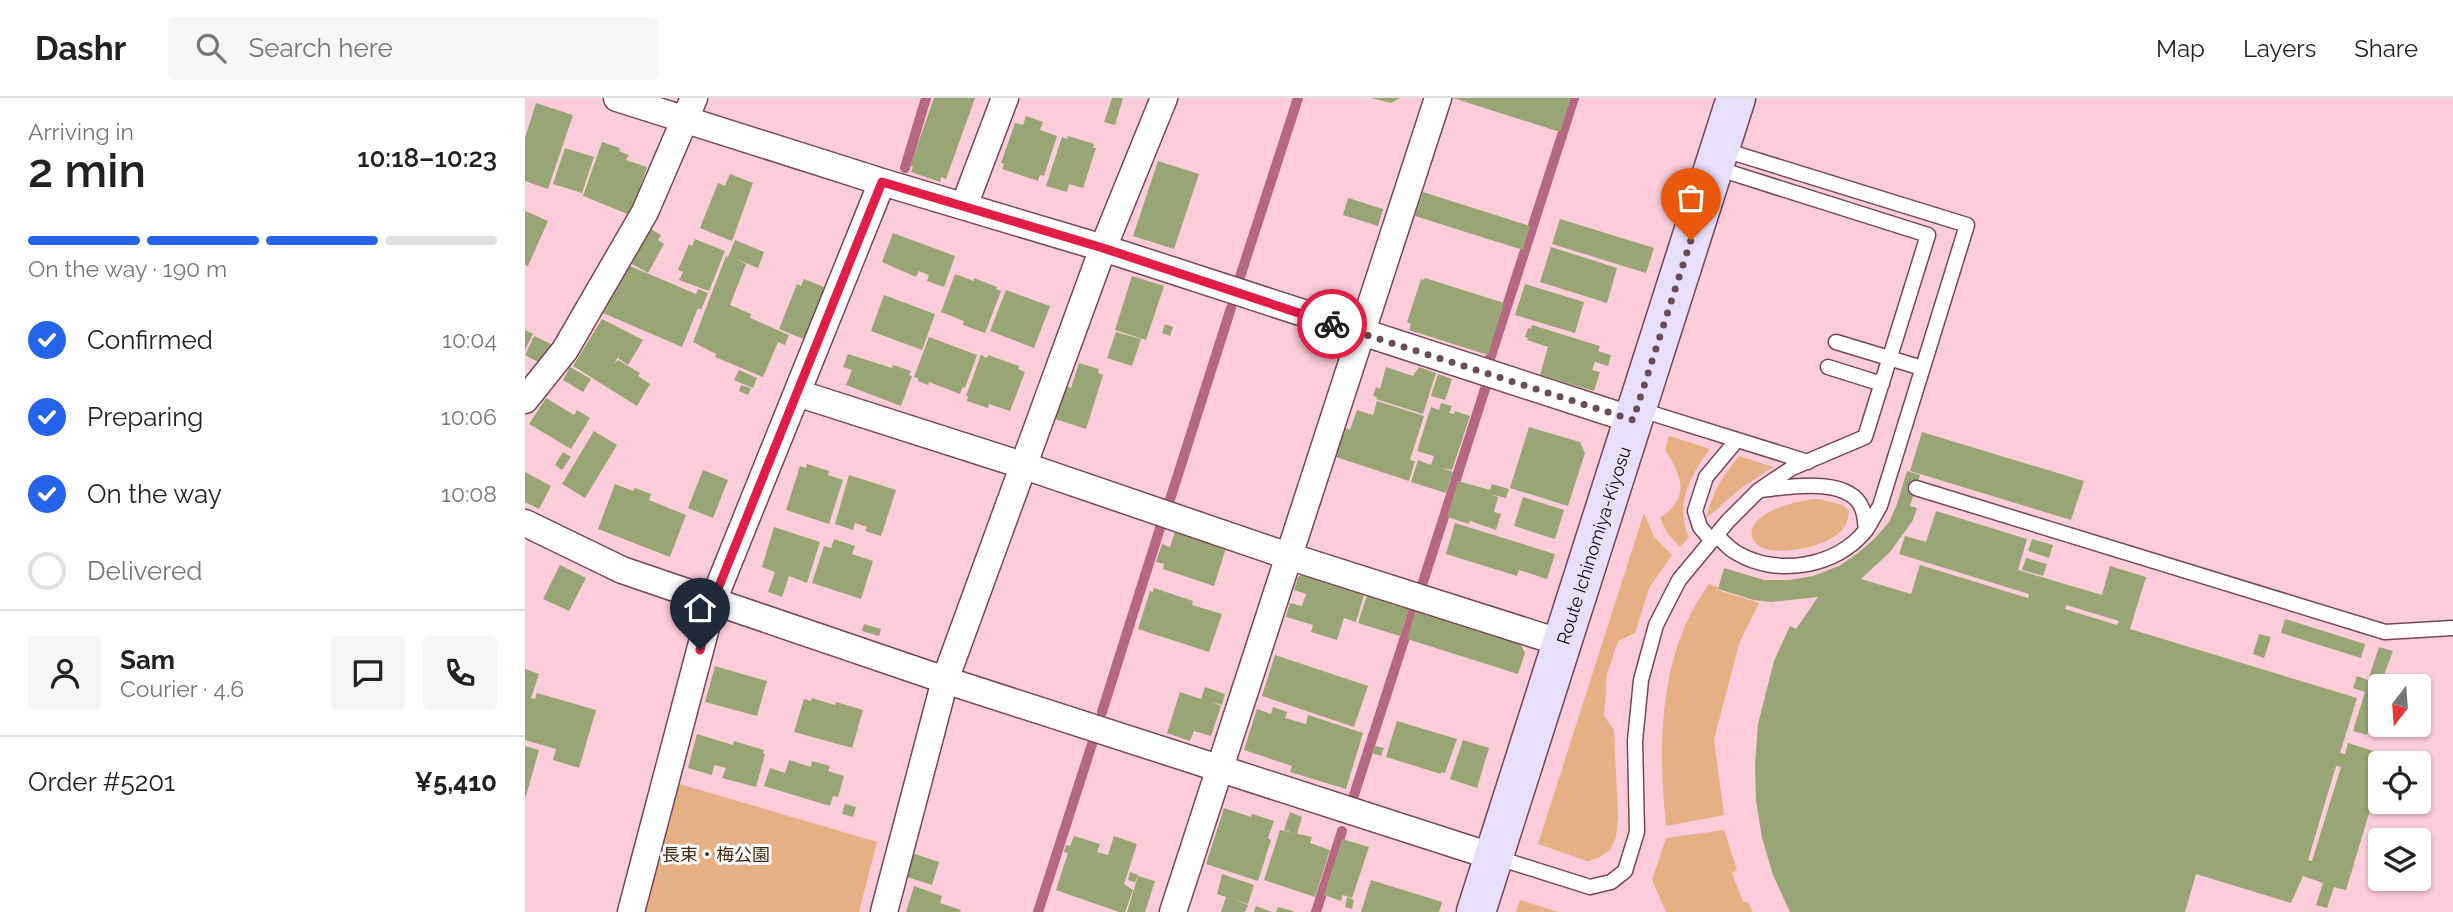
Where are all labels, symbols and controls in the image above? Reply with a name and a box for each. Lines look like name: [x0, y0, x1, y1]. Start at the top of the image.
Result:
search box: [168, 17, 658, 80]
text: Dashr: [35, 29, 126, 68]
icon: search: [192, 29, 230, 67]
text: Search here: [248, 33, 393, 63]
text: Map: [2156, 34, 2205, 63]
text: Layers: [2243, 34, 2316, 63]
text: Share: [2354, 34, 2418, 63]
text: Arriving in: [28, 118, 134, 145]
text: 10:18–10:23: [357, 143, 497, 173]
text: 2 min: [28, 144, 146, 198]
pin: [1661, 168, 1721, 240]
icon: bag: [1672, 179, 1710, 217]
text: On the way · 190 m: [28, 255, 227, 282]
courier: [1297, 289, 1367, 359]
icon: bike: [1313, 305, 1351, 343]
icon: check: [28, 321, 66, 359]
text: Confirmed: [87, 325, 213, 355]
text: 10:04: [442, 326, 497, 353]
icon: check: [28, 398, 66, 436]
text: Preparing: [87, 402, 203, 432]
text: 10:06: [441, 403, 497, 430]
street label: Route Ichinomiya-Kiyosu: [1552, 444, 1635, 647]
icon: check: [28, 475, 66, 513]
text: On the way: [87, 479, 222, 509]
text: 10:08: [441, 480, 497, 507]
text: Delivered: [87, 556, 202, 586]
pin: [670, 578, 730, 650]
icon: home: [681, 589, 719, 627]
button: person: [28, 636, 102, 710]
button: chat: [331, 636, 405, 710]
button: phone: [423, 636, 497, 710]
text: Sam: [120, 645, 175, 675]
north arrow: [2368, 674, 2431, 737]
map controls: [2368, 674, 2431, 891]
text: Courier · 4.6: [120, 675, 244, 702]
button: locate: [2368, 751, 2431, 814]
text: Order #5201: [28, 767, 175, 797]
text: ¥5,410: [414, 767, 497, 797]
button: layers: [2368, 828, 2431, 891]
park label: 長束・梅公園: [662, 844, 770, 865]

